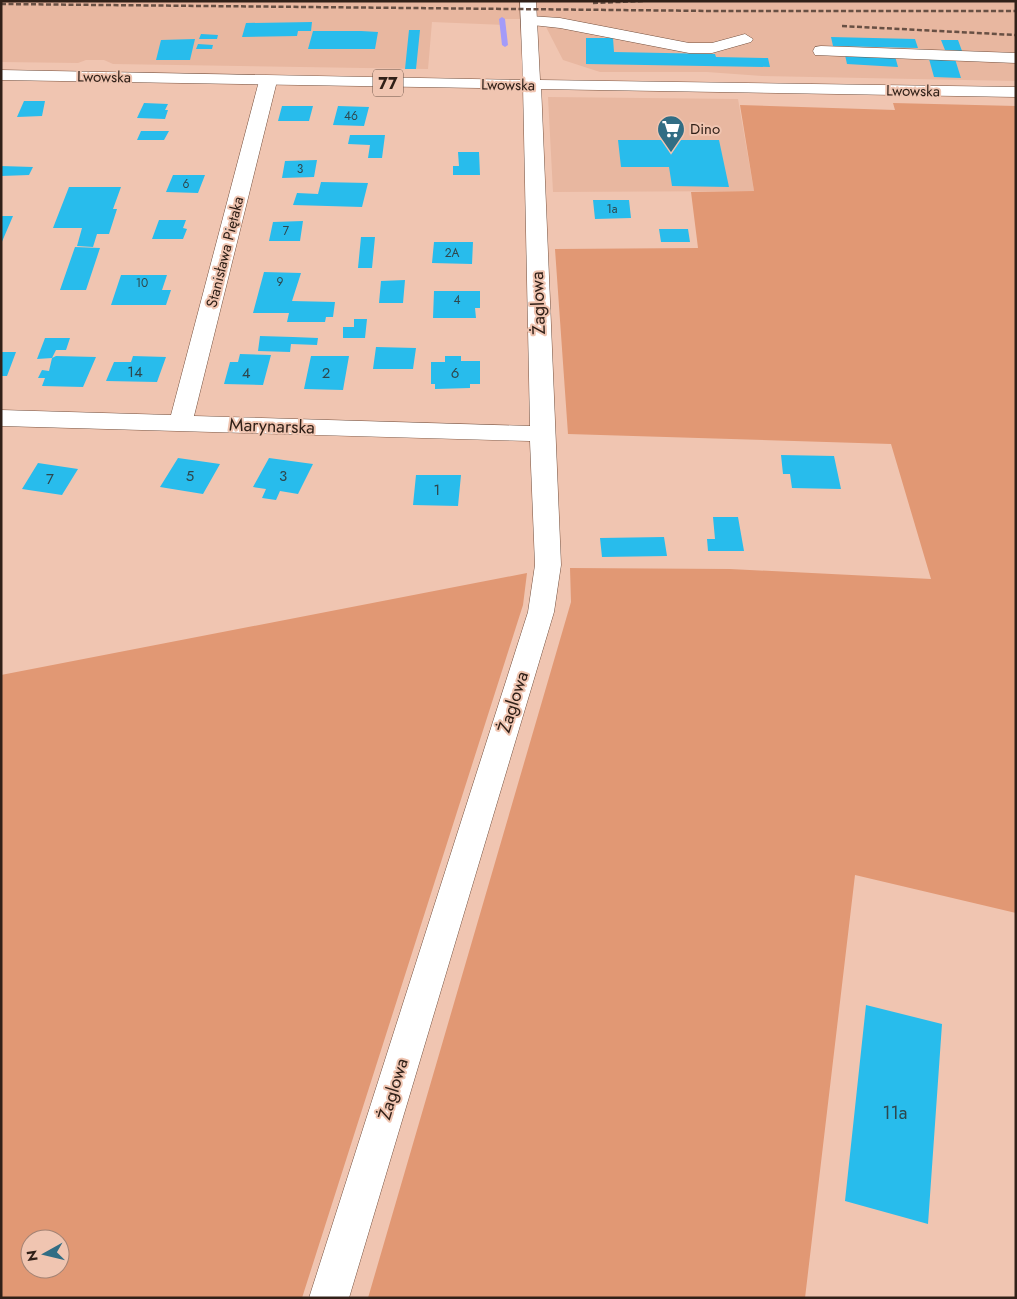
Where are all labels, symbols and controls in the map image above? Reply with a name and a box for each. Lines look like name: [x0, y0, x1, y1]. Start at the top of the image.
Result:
street label: Lwowska: [77, 66, 131, 88]
road number: 77: [373, 70, 403, 96]
street label: Lwowska: [481, 74, 535, 96]
street label: Lwowska: [886, 80, 940, 102]
house number: 46: [344, 107, 358, 125]
supermarket icon: Dino: [656, 114, 686, 153]
place label: Dino: [690, 118, 720, 140]
house number: 3: [297, 160, 304, 178]
house number: 6: [183, 175, 190, 193]
street label: Stanisława Piętaka: [201, 194, 249, 310]
house number: 1a: [606, 200, 618, 218]
house number: 7: [283, 222, 290, 240]
house number: 2A: [445, 244, 459, 262]
street label: Żaglowa: [524, 271, 552, 335]
house number: 9: [277, 273, 284, 291]
house number: 10: [136, 274, 148, 292]
house number: 4: [454, 291, 461, 309]
house number: 14: [127, 361, 143, 383]
house number: 4: [242, 362, 251, 384]
house number: 2: [322, 362, 330, 384]
house number: 6: [451, 362, 459, 384]
street label: Marynarska: [229, 412, 315, 440]
house number: 5: [186, 465, 194, 487]
house number: 3: [279, 465, 287, 487]
house number: 7: [46, 468, 54, 490]
house number: 1: [434, 479, 440, 501]
street label: Żaglowa: [491, 668, 535, 736]
street label: Żaglowa: [371, 1055, 415, 1123]
house number: 11a: [883, 1100, 907, 1126]
north arrow: [20, 1229, 70, 1279]
text: N: [21, 1249, 43, 1263]

